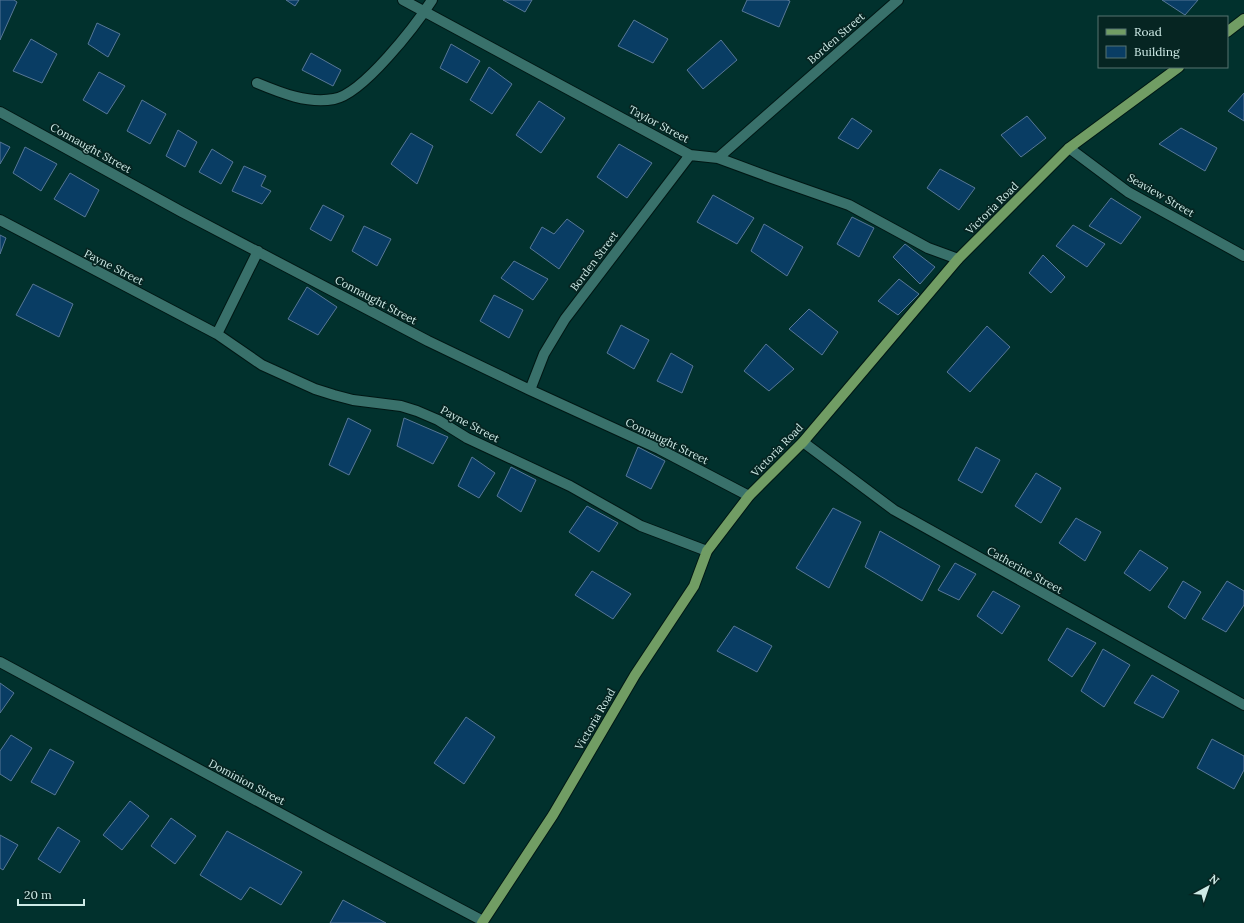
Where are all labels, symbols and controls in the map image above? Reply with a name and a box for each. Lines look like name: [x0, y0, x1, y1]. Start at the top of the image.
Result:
street label: Borden Street: [805, 9, 868, 67]
legend: [1098, 16, 1228, 68]
text: Road: [1134, 24, 1162, 39]
text: Building: [1134, 44, 1180, 59]
street label: Taylor Street: [626, 102, 692, 146]
street label: Connaught Street: [48, 120, 135, 176]
street label: Seaview Street: [1125, 170, 1198, 220]
street label: Victoria Road: [962, 179, 1021, 238]
street label: Borden Street: [567, 228, 621, 294]
street label: Payne Street: [82, 246, 147, 288]
street label: Connaught Street: [333, 272, 420, 328]
street label: Payne Street: [438, 403, 502, 446]
street label: Connaught Street: [623, 415, 712, 468]
street label: Victoria Road: [747, 420, 806, 480]
street label: Catherine Street: [985, 543, 1066, 597]
street label: Victoria Road: [571, 685, 618, 753]
street label: Dominion Street: [206, 756, 288, 808]
north arrow: [1188, 867, 1228, 907]
text: N: [1207, 871, 1223, 888]
scale bar: [18, 881, 84, 907]
text: 20 m: [24, 887, 52, 902]

